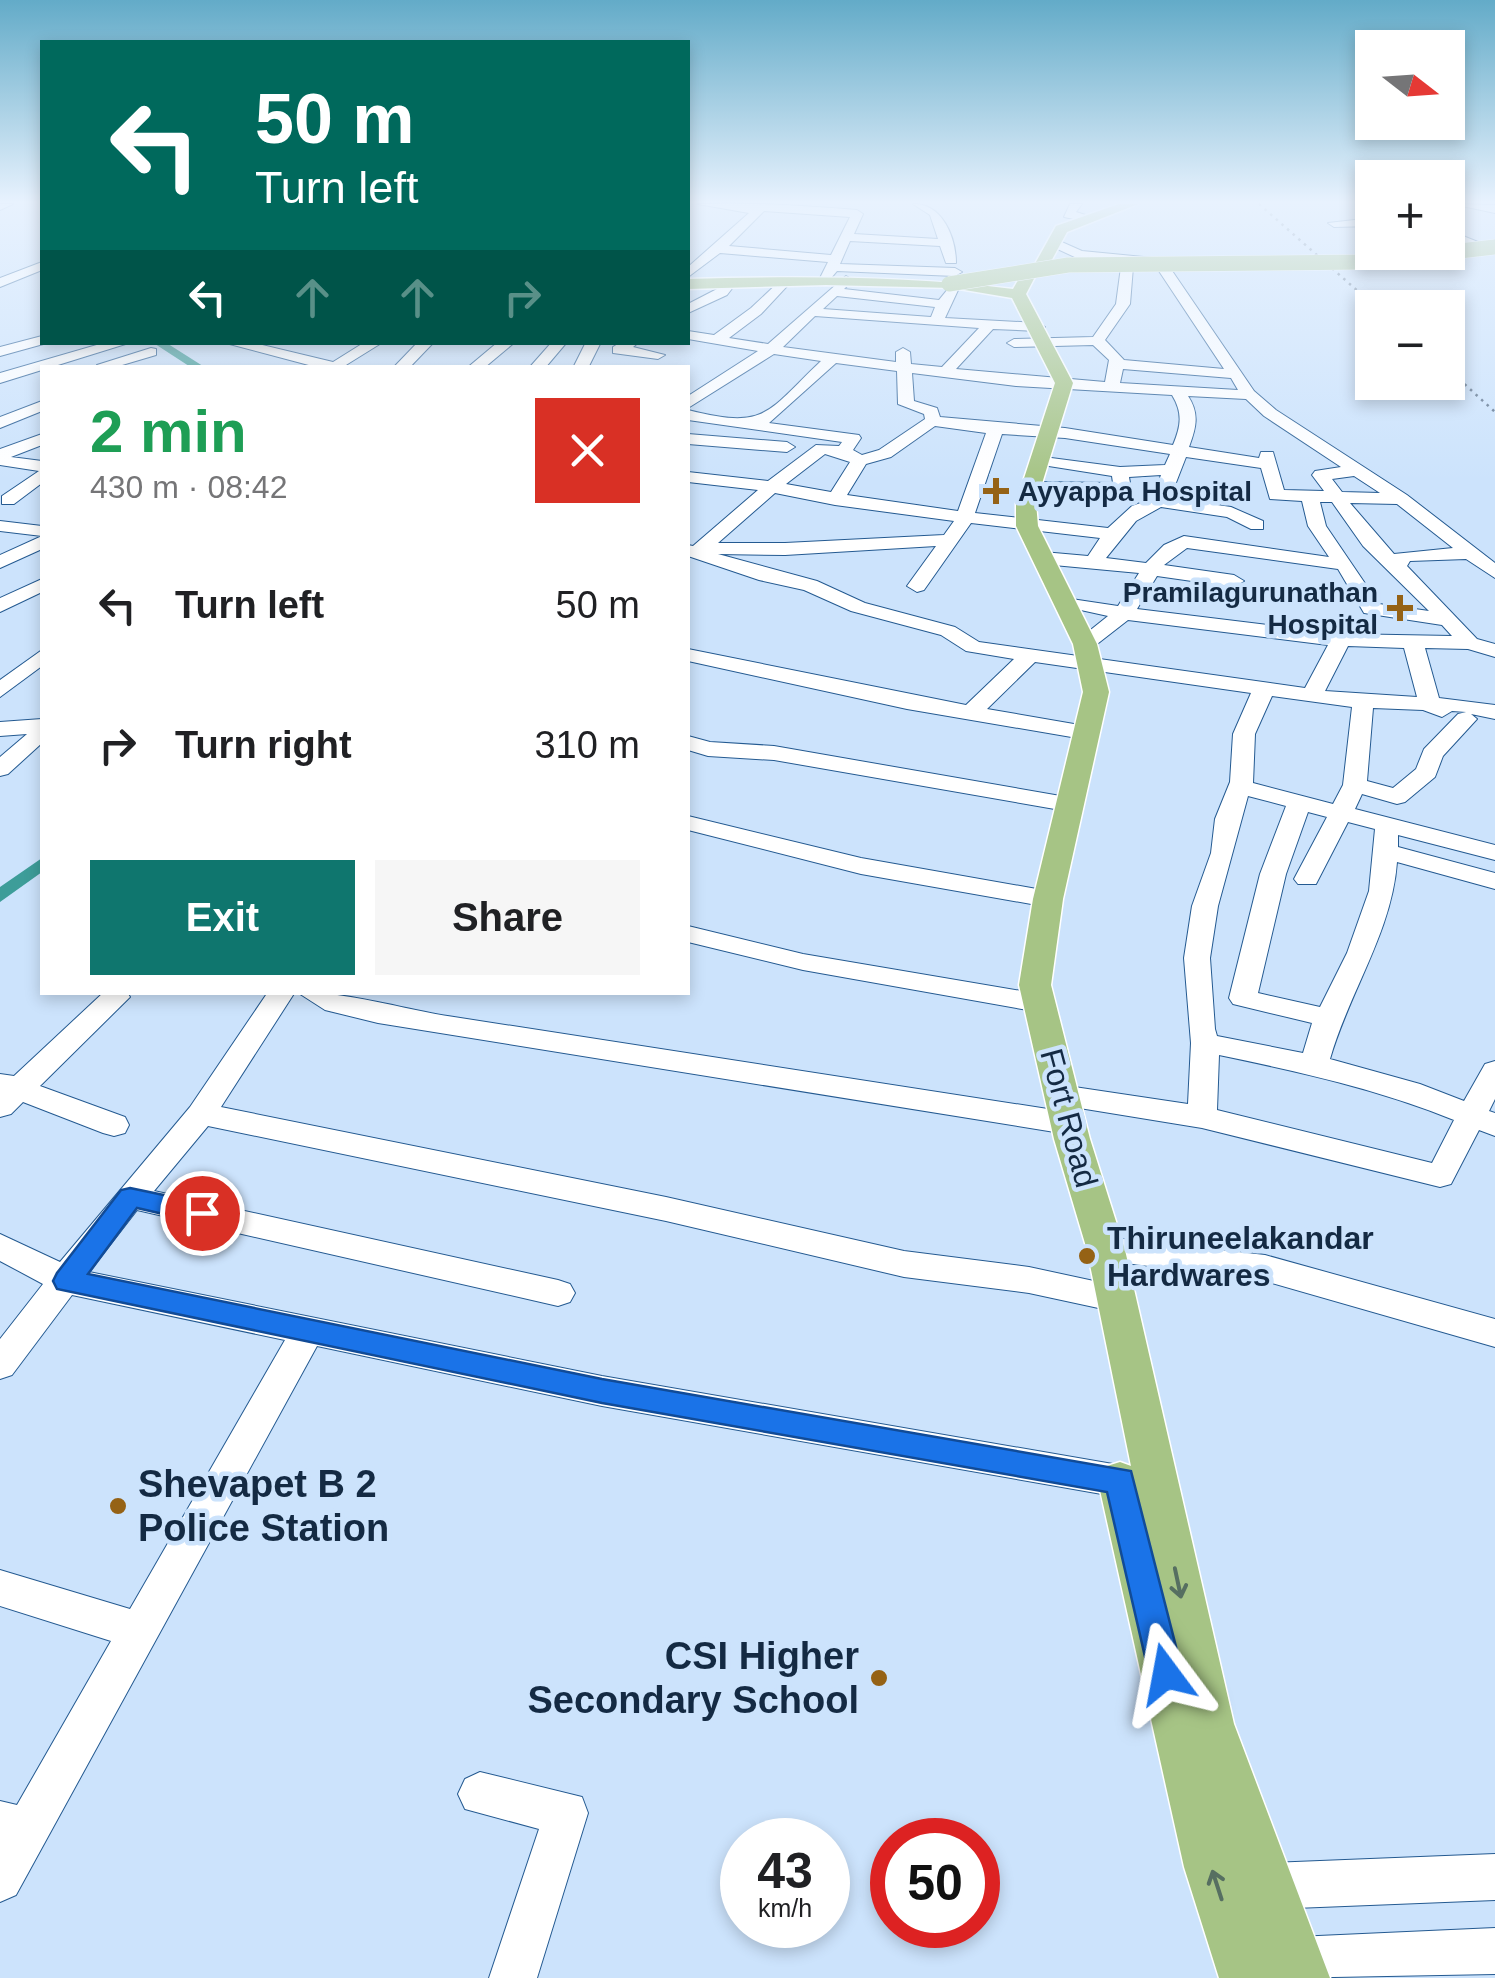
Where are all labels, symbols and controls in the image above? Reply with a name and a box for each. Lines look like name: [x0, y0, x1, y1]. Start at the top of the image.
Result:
north arrow: [1355, 30, 1465, 140]
map controls: [1355, 30, 1465, 400]
icon: left: [90, 80, 220, 210]
text: 50 m: [255, 80, 415, 158]
button: +: [1355, 160, 1465, 270]
text: Turn left: [255, 162, 418, 213]
icon: left: [180, 270, 235, 325]
icon: ahead: [285, 270, 340, 325]
icon: ahead: [390, 270, 445, 325]
icon: right: [495, 270, 550, 325]
button: −: [1355, 290, 1465, 400]
text: 2 min: [90, 398, 247, 465]
button: close: [535, 398, 640, 503]
text: 430 m · 08:42: [90, 469, 287, 505]
place label: Ayyappa Hospital: [1018, 476, 1252, 507]
marker: Ayyappa Hospital: [983, 478, 1009, 504]
place label: Pramilagurunathan Hospital: [1123, 577, 1378, 640]
icon: left: [90, 578, 145, 633]
text: Turn left: [175, 584, 324, 626]
text: 50 m: [556, 584, 640, 626]
marker: Pramilagurunathan Hospital: [1387, 595, 1413, 621]
icon: right: [90, 718, 145, 773]
text: Turn right: [175, 724, 352, 766]
text: 310 m: [534, 724, 640, 766]
button: Exit: [90, 860, 355, 975]
button: Share: [375, 860, 640, 975]
street label: Fort Road: [1033, 1045, 1105, 1191]
pin: [160, 1171, 245, 1256]
icon: arrive: [175, 1186, 230, 1241]
place label: Thiruneelakandar Hardwares: [1107, 1220, 1374, 1293]
marker: Thiruneelakandar Hardwares: [1076, 1245, 1098, 1267]
place label: Shevapet B 2 Police Station: [138, 1463, 389, 1549]
marker: Shevapet B 2 Police Station: [107, 1495, 129, 1517]
one-way arrow: [1170, 1566, 1189, 1598]
position arrow: [1114, 1622, 1218, 1726]
place label: CSI Higher Secondary School: [527, 1635, 859, 1721]
marker: CSI Higher Secondary School: [868, 1667, 890, 1689]
speed limit sign: 50: [870, 1818, 1000, 1948]
text: 43: [757, 1843, 813, 1899]
one-way arrow: [1207, 1870, 1225, 1902]
text: km/h: [758, 1894, 812, 1922]

